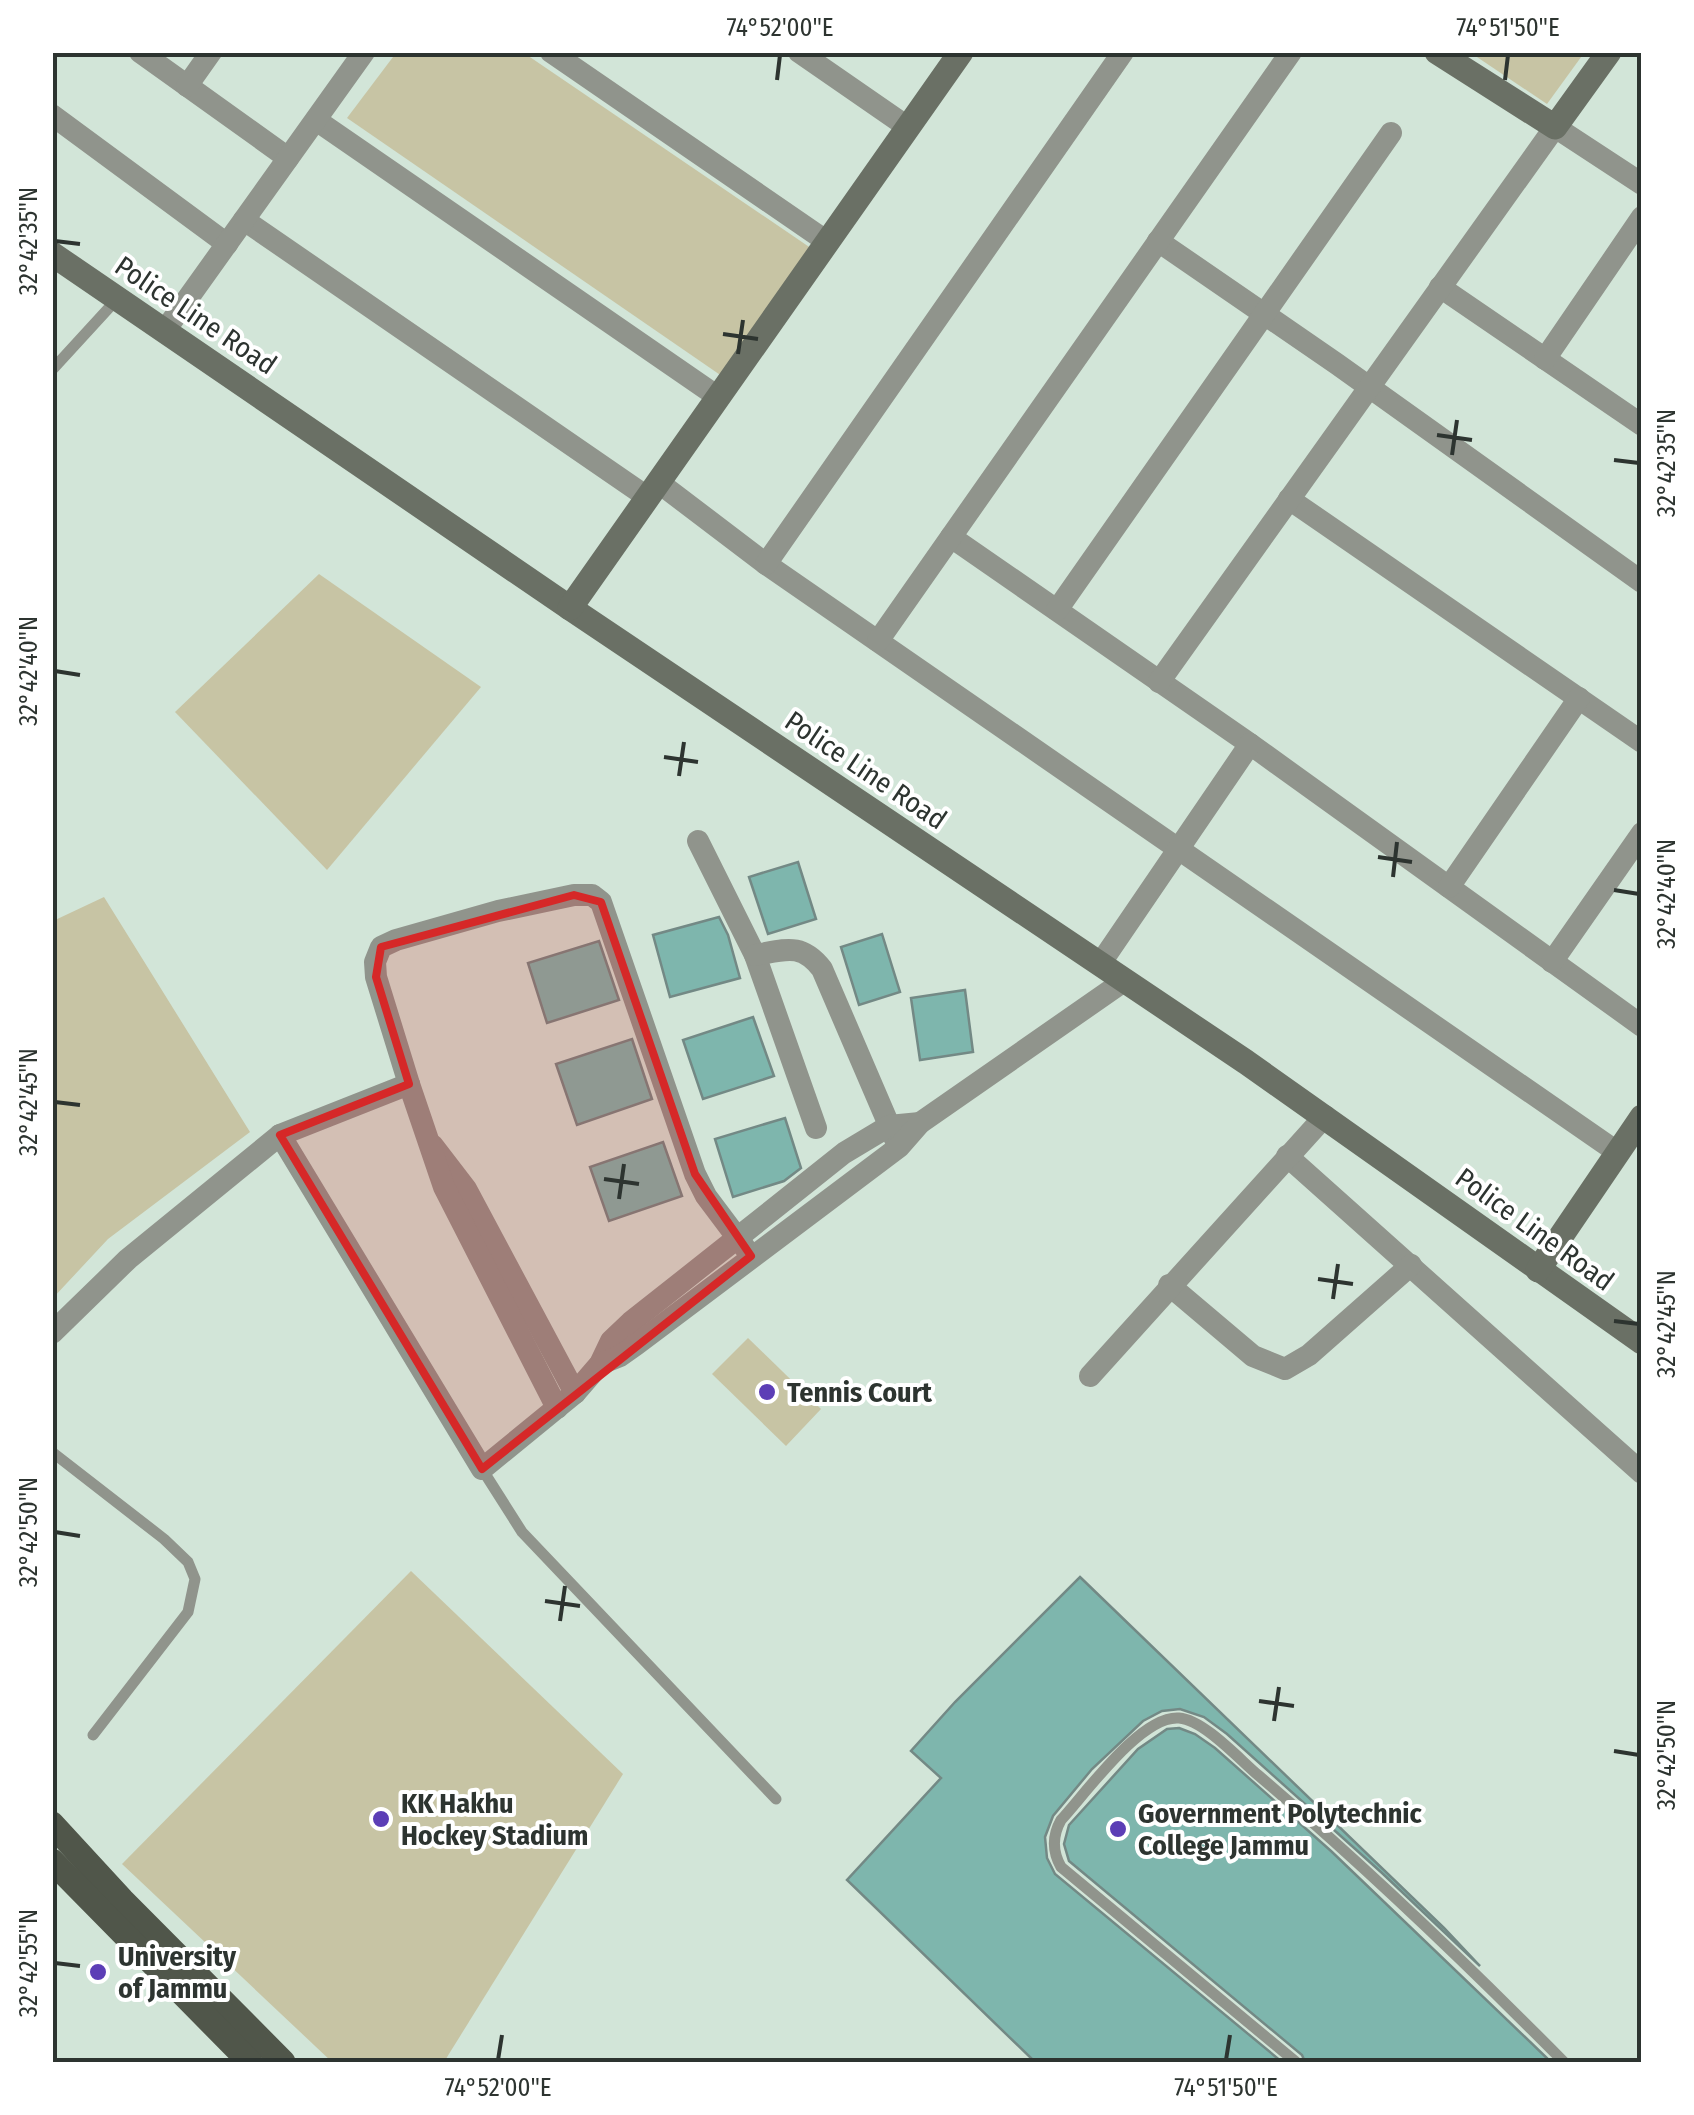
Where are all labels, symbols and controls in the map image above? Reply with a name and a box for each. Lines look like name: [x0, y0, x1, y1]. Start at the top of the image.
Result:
text: 74°52'00"E: [726, 13, 834, 43]
text: 74°51'50"E: [1456, 13, 1560, 43]
text: 32°42'35"N: [14, 187, 44, 295]
street label: Police Line Road: [109, 249, 283, 382]
text: 32°42'35"N: [1652, 409, 1682, 517]
text: 32°42'40"N: [14, 616, 44, 726]
street label: Police Line Road: [779, 704, 953, 837]
text: 32°42'40"N: [1652, 839, 1682, 949]
text: 32°42'45"N: [14, 1048, 44, 1156]
street label: Police Line Road: [1449, 1161, 1620, 1298]
text: 32°42'45"N: [1652, 1270, 1682, 1378]
place label: Tennis Court: [787, 1376, 933, 1409]
marker: Tennis Court: [756, 1381, 778, 1403]
text: 32°42'50"N: [14, 1477, 44, 1587]
text: 32°42'50"N: [1652, 1700, 1682, 1810]
place label: KK Hakhu Hockey Stadium: [401, 1787, 588, 1852]
place label: Government Polytechnic College Jammu: [1138, 1797, 1423, 1862]
marker: KK Hakhu Hockey Stadium: [370, 1808, 392, 1830]
marker: Government Polytechnic College Jammu: [1107, 1818, 1129, 1840]
text: 32°42'55"N: [14, 1909, 44, 2017]
place label: University of Jammu: [118, 1940, 237, 2005]
marker: University of Jammu: [87, 1961, 109, 1983]
text: 74°52'00"E: [444, 2073, 552, 2103]
text: 74°51'50"E: [1174, 2073, 1278, 2103]

